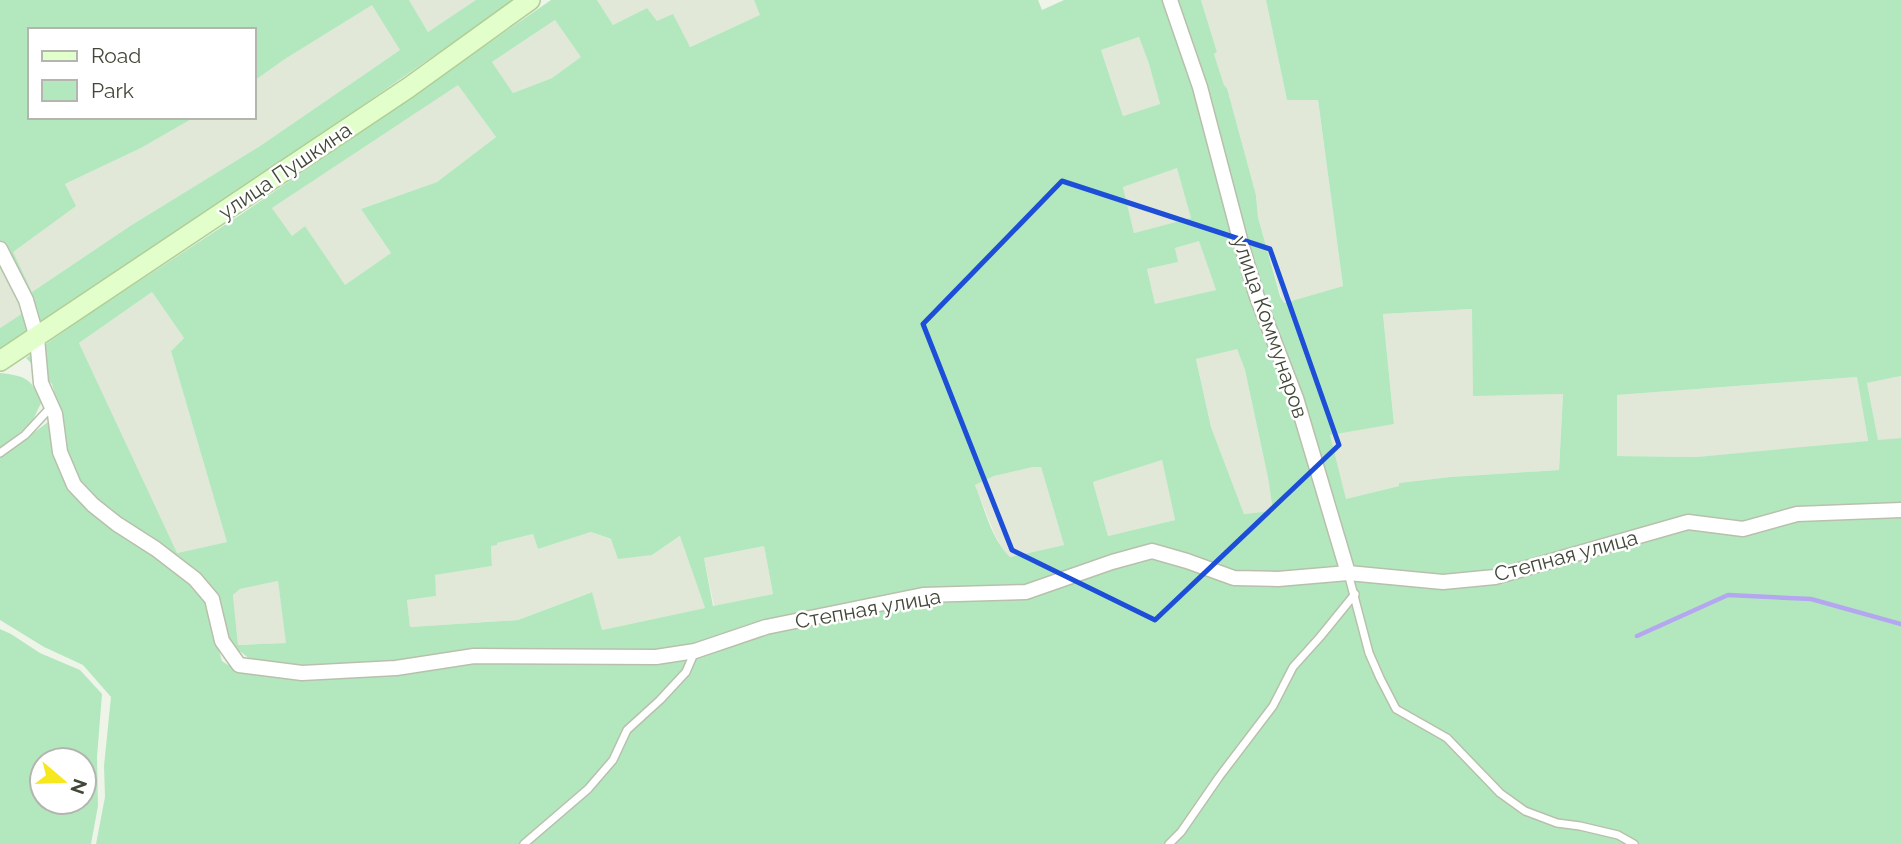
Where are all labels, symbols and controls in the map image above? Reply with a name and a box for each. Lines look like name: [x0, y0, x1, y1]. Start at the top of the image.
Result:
legend: [28, 28, 256, 119]
text: Road: [91, 43, 141, 68]
text: Park: [91, 78, 134, 103]
street label: улица Пушкина: [213, 117, 356, 224]
street label: улица Коммунаров: [1228, 232, 1313, 421]
street label: Степная улица: [1491, 524, 1640, 587]
street label: Степная улица: [793, 583, 943, 634]
north arrow: [28, 746, 98, 816]
text: N: [66, 776, 92, 797]

